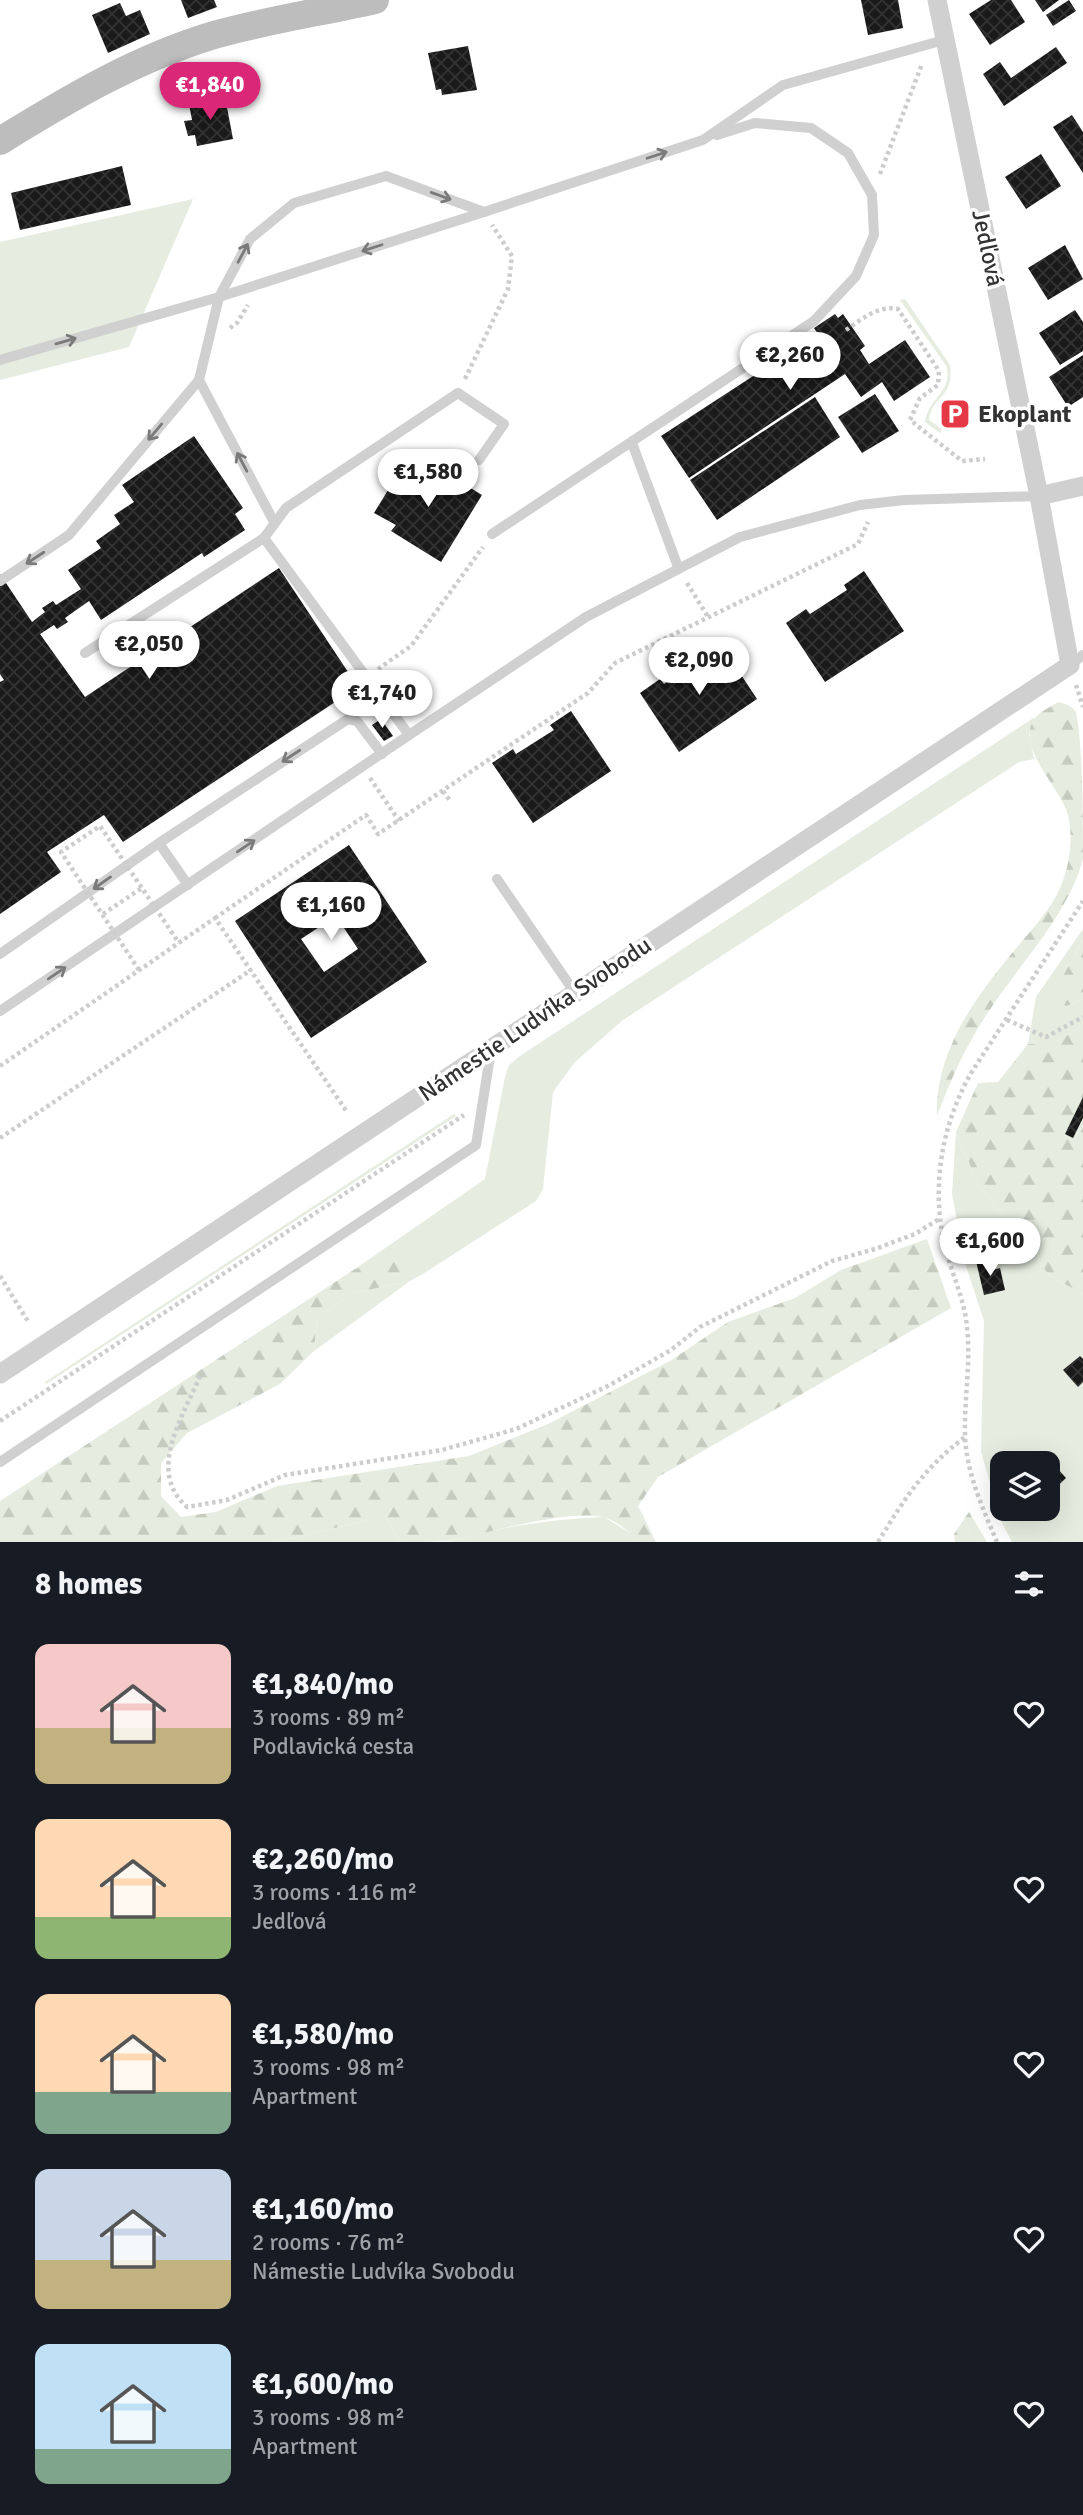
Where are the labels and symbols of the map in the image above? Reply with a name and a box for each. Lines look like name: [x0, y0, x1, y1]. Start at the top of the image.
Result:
pin: €1,840: [153, 62, 267, 122]
one-way arrow: [645, 148, 667, 160]
one-way arrow: [430, 191, 452, 203]
street label: Jedľová: [965, 207, 1011, 289]
one-way arrow: [362, 242, 384, 255]
one-way arrow: [236, 243, 250, 264]
pin: €2,260: [733, 332, 847, 392]
one-way arrow: [54, 333, 76, 346]
parking icon: Ekoplant: [938, 397, 972, 431]
place label: Ekoplant: [978, 399, 1071, 429]
one-way arrow: [148, 423, 163, 441]
pin: €1,580: [371, 449, 485, 509]
one-way arrow: [235, 452, 249, 472]
one-way arrow: [25, 551, 45, 565]
pin: €2,050: [92, 622, 206, 681]
pin: €2,090: [642, 638, 756, 697]
pin: €1,740: [325, 670, 439, 730]
one-way arrow: [282, 749, 302, 763]
one-way arrow: [235, 839, 255, 853]
one-way arrow: [93, 876, 112, 890]
pin: €1,160: [274, 883, 388, 942]
street label: Námestie Ludvíka Svobodu: [413, 930, 657, 1108]
one-way arrow: [47, 966, 66, 980]
pin: €1,600: [933, 1218, 1047, 1278]

